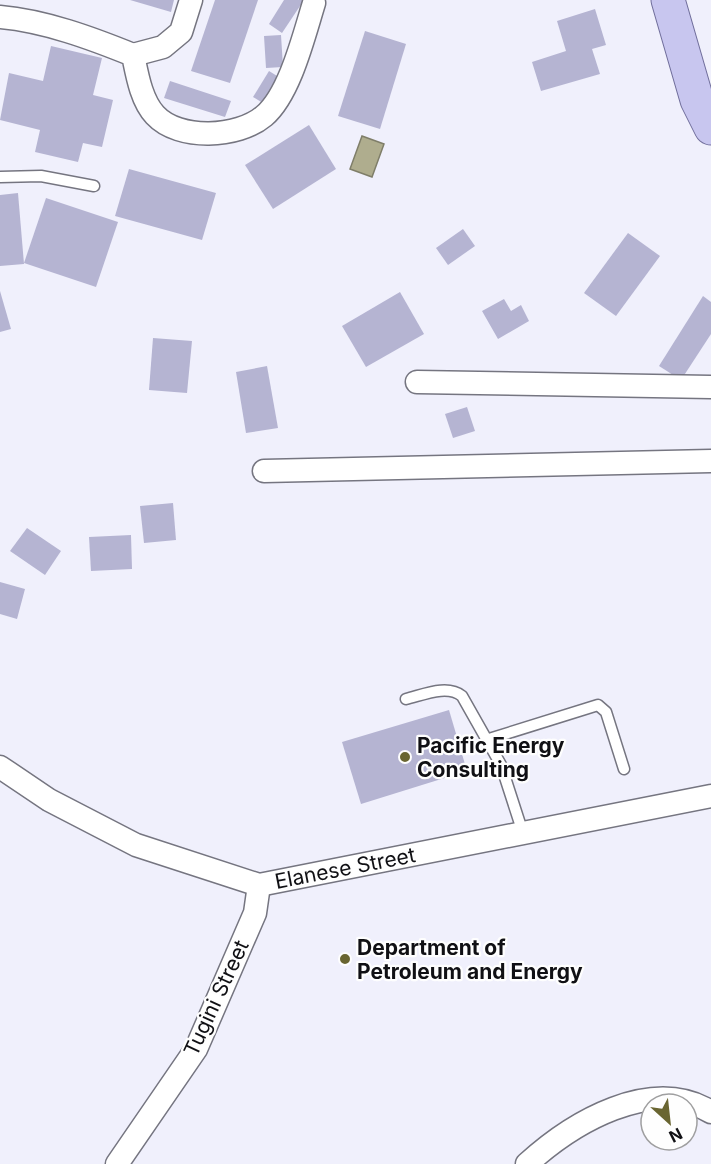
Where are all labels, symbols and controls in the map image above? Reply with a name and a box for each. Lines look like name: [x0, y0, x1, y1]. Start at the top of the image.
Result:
place label: Pacific Energy Consulting: [417, 733, 565, 782]
marker: Pacific Energy Consulting: [398, 750, 412, 764]
street label: Elanese Street: [273, 842, 418, 894]
place label: Department of Petroleum and Energy: [357, 935, 583, 984]
street label: Tugini Street: [178, 936, 254, 1060]
marker: Department of Petroleum and Energy: [338, 952, 352, 966]
north arrow: [639, 1092, 699, 1152]
text: N: [666, 1124, 686, 1147]

